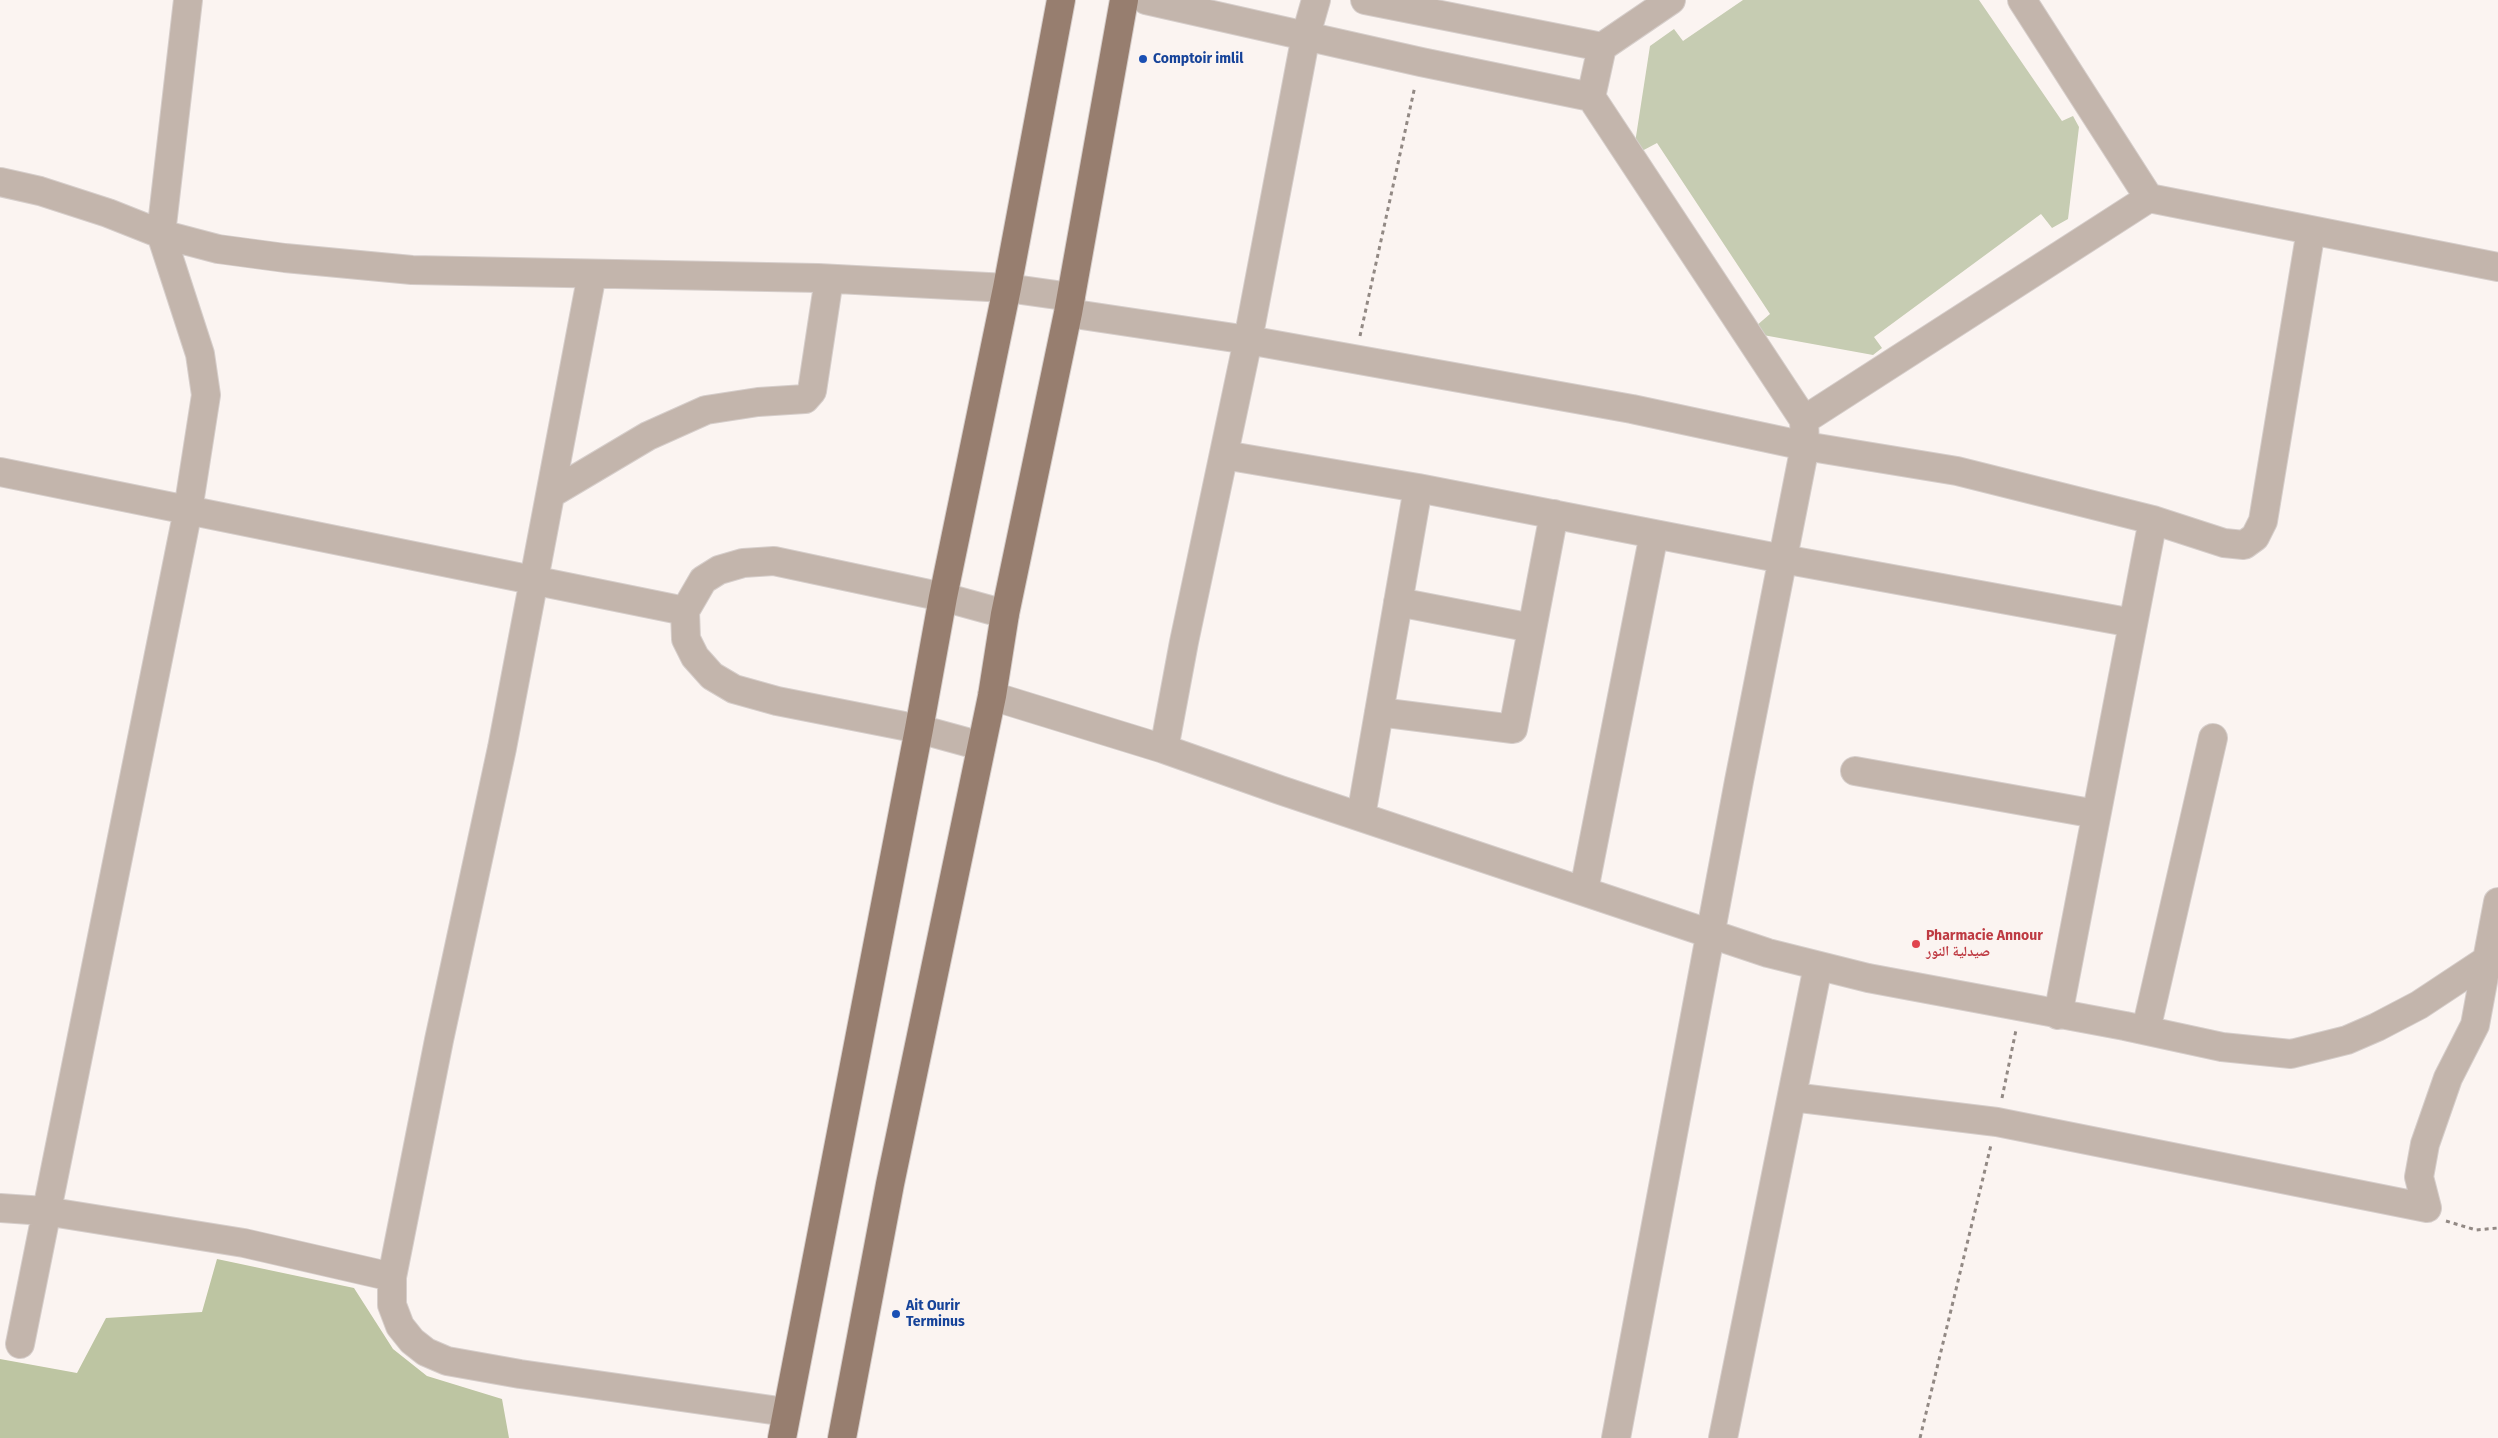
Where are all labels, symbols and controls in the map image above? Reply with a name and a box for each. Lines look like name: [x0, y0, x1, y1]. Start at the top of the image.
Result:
place label: Comptoir imlil: [1153, 51, 1243, 67]
marker: Comptoir imlil: [1137, 53, 1149, 65]
place label: Pharmacie Annour صيدلية النور: [1926, 928, 2043, 960]
marker: Pharmacie Annour صيدلية النور: [1910, 938, 1922, 950]
place label: Ait Ourir Terminus: [906, 1298, 965, 1330]
marker: Ait Ourir Terminus: [890, 1308, 902, 1320]

